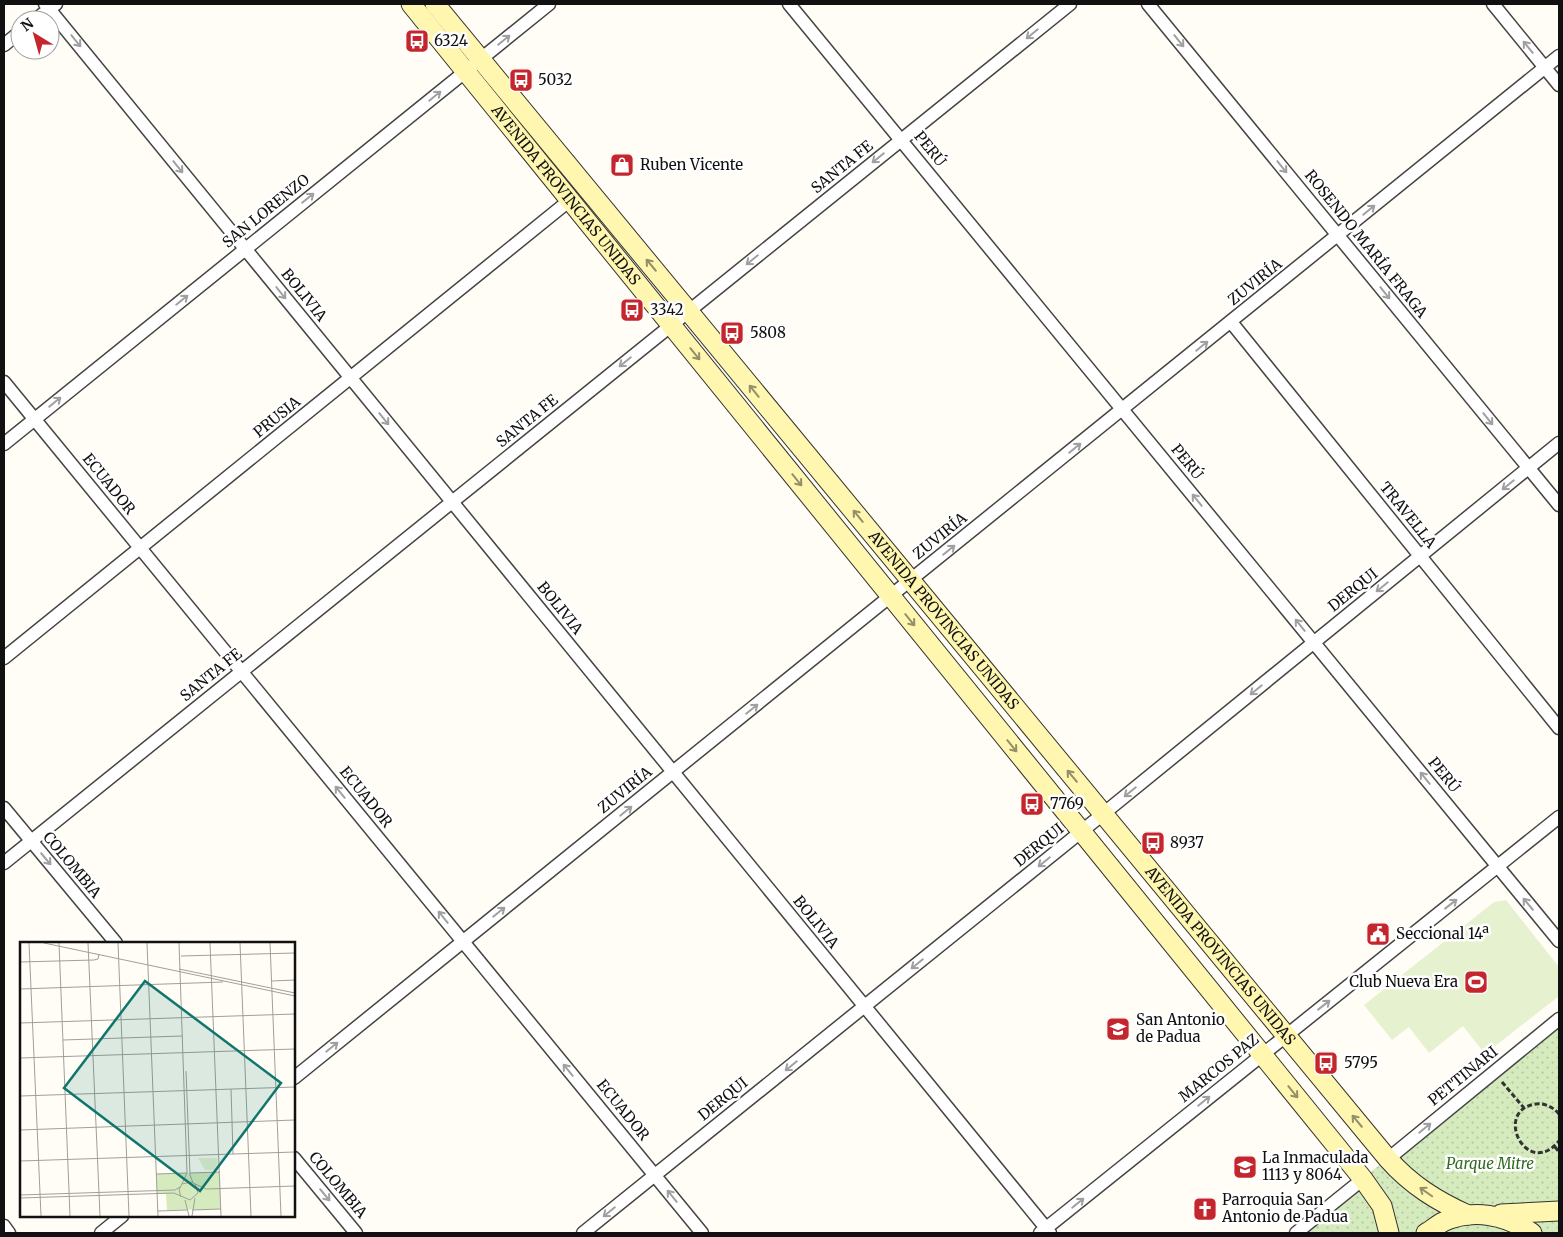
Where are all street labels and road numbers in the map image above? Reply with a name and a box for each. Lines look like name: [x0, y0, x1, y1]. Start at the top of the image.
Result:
street label: AVENIDA PROVINCIAS UNIDAS: [487, 100, 645, 289]
street label: PERÚ: [910, 127, 951, 170]
street label: SANTA FE: [807, 136, 877, 197]
street label: ROSENDO MARÍA FRAGA: [1301, 165, 1433, 322]
street label: SAN LORENZO: [218, 170, 313, 252]
street label: ZUVIRÍA: [1223, 253, 1286, 309]
street label: BOLIVIA: [277, 264, 332, 325]
street label: SANTA FE: [492, 390, 562, 451]
street label: PRUSIA: [249, 392, 304, 441]
street label: PERÚ: [1167, 440, 1208, 483]
street label: ECUADOR: [79, 449, 140, 519]
street label: TRAVELLA: [1376, 478, 1441, 552]
street label: ZUVIRÍA: [908, 507, 971, 563]
street label: AVENIDA PROVINCIAS UNIDAS: [864, 526, 1023, 713]
street label: DERQUI: [1324, 564, 1381, 615]
street label: BOLIVIA: [533, 577, 588, 638]
street label: SANTA FE: [176, 644, 246, 705]
street label: PERÚ: [1424, 753, 1465, 796]
street label: ZUVIRÍA: [593, 761, 656, 817]
street label: ECUADOR: [336, 762, 397, 832]
street label: DERQUI: [1010, 819, 1067, 870]
street label: COLOMBIA: [39, 828, 106, 902]
street label: AVENIDA PROVINCIAS UNIDAS: [1141, 861, 1300, 1049]
street label: BOLIVIA: [789, 891, 844, 952]
street label: MARCOS PAZ: [1175, 1029, 1263, 1106]
street label: PETTINARI: [1424, 1042, 1501, 1109]
street label: DERQUI: [694, 1073, 751, 1124]
street label: ECUADOR: [593, 1075, 654, 1145]
street label: COLOMBIA: [305, 1148, 372, 1222]

